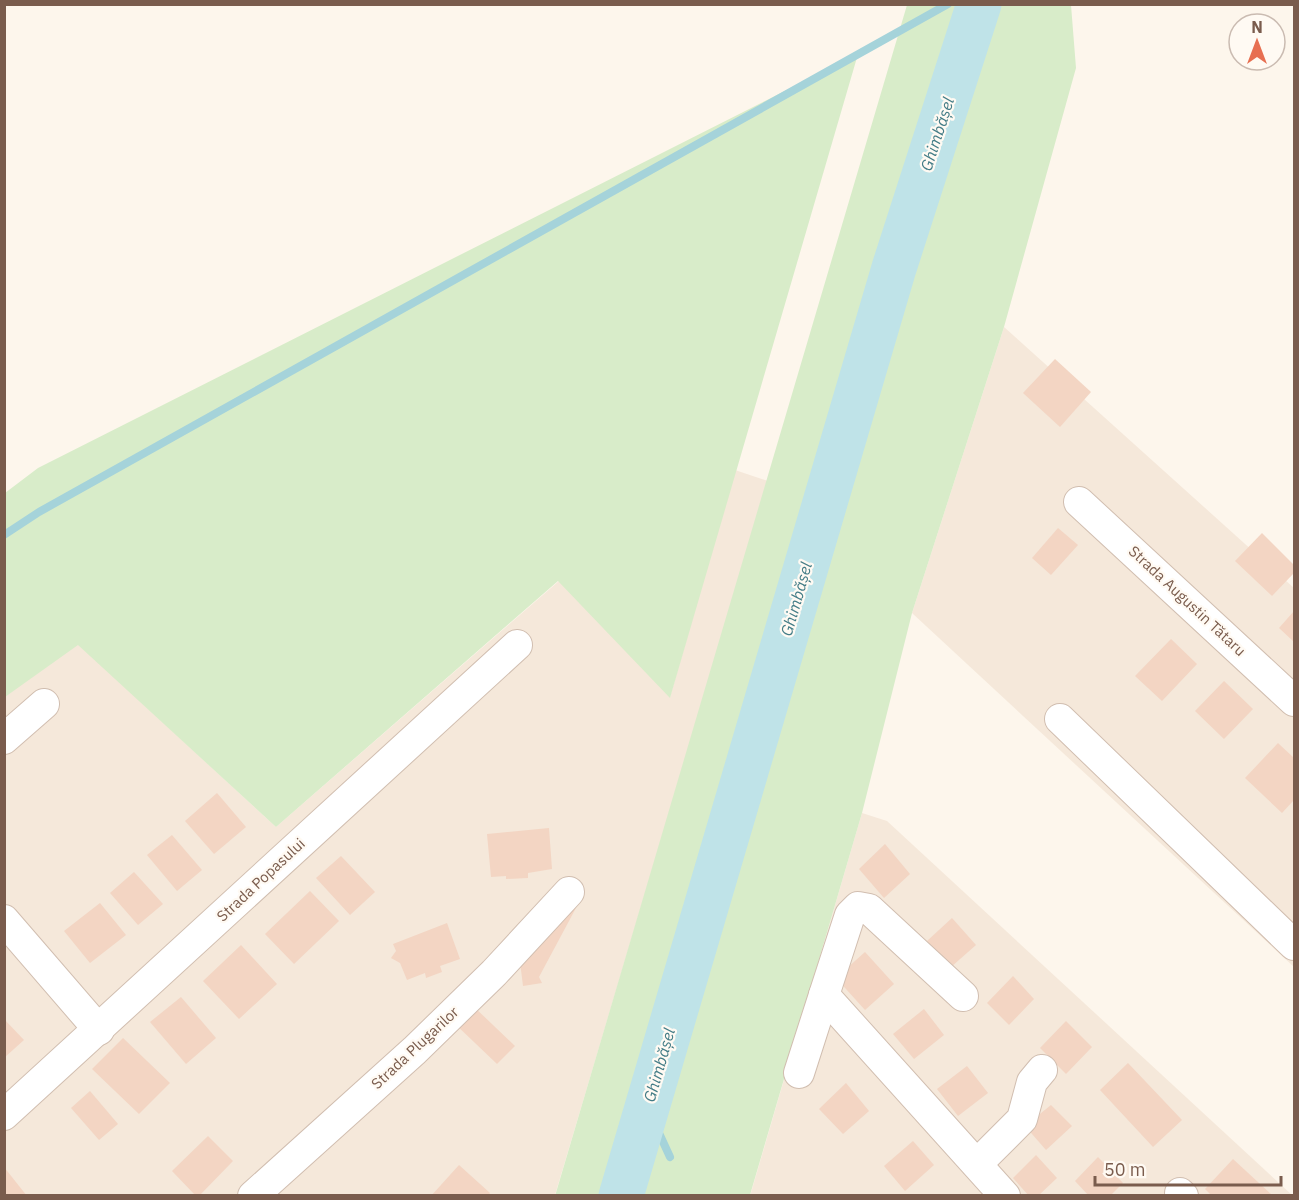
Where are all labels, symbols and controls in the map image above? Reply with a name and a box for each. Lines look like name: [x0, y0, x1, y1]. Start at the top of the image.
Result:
north arrow: [1227, 12, 1287, 72]
text: N: [1251, 17, 1263, 37]
water label: Ghimbășel: [916, 94, 958, 173]
street label: Strada Augustin Tătaru: [1125, 541, 1250, 660]
water label: Ghimbășel: [776, 559, 816, 638]
street label: Strada Popasului: [213, 834, 309, 925]
street label: Strada Plugarilor: [367, 1002, 463, 1093]
water label: Ghimbășel: [639, 1025, 679, 1104]
scale bar: [1095, 1149, 1281, 1187]
text: 50 m: [1104, 1158, 1146, 1181]

